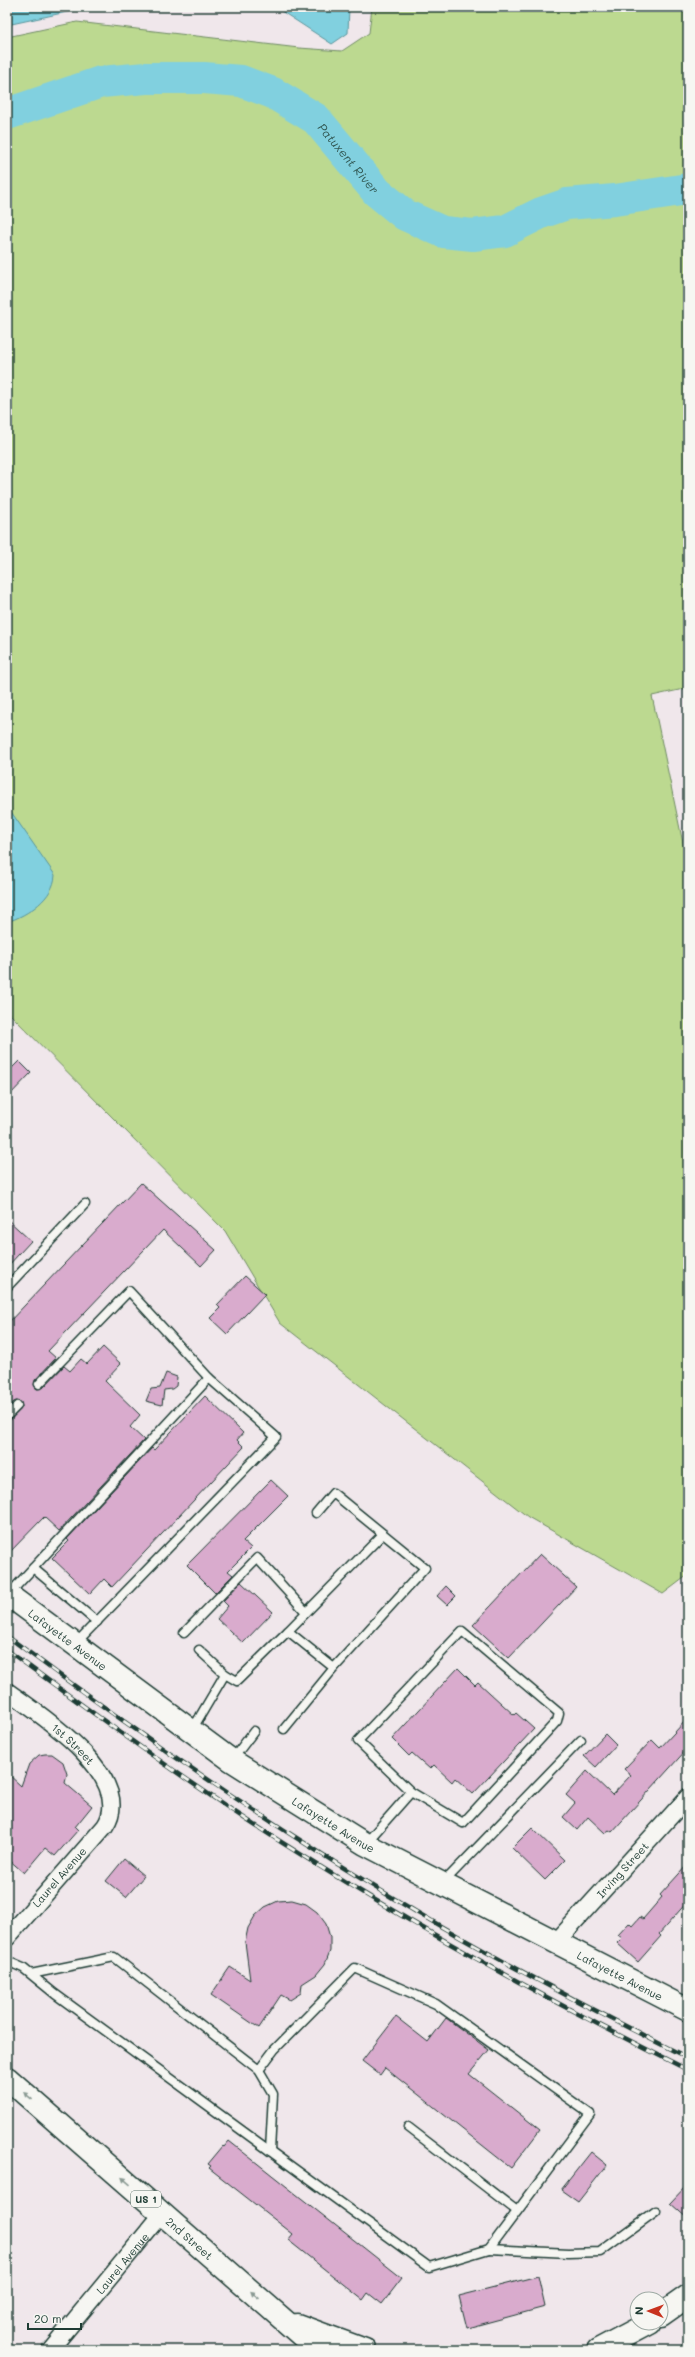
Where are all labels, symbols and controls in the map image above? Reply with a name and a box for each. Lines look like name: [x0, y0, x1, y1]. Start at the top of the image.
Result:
water label: Patuxent River: [315, 120, 383, 197]
street label: Lafayette Avenue: [26, 1605, 111, 1674]
street label: 1st Street: [49, 1719, 98, 1768]
street label: Lafayette Avenue: [290, 1793, 378, 1855]
street label: Irving Street: [593, 1838, 651, 1901]
street label: Laurel Avenue: [29, 1844, 89, 1910]
street label: Lafayette Avenue: [575, 1947, 666, 2004]
one-way arrow: [23, 2091, 34, 2100]
one-way arrow: [121, 2177, 131, 2186]
road number: US 1: [131, 2191, 161, 2207]
street label: 2nd Street: [163, 2213, 217, 2263]
street label: Laurel Avenue: [92, 2229, 152, 2297]
one-way arrow: [250, 2290, 261, 2299]
north arrow: [629, 2291, 669, 2331]
scale bar: [28, 2305, 81, 2331]
text: N: [631, 2307, 646, 2315]
text: 20 m: [34, 2310, 62, 2326]

